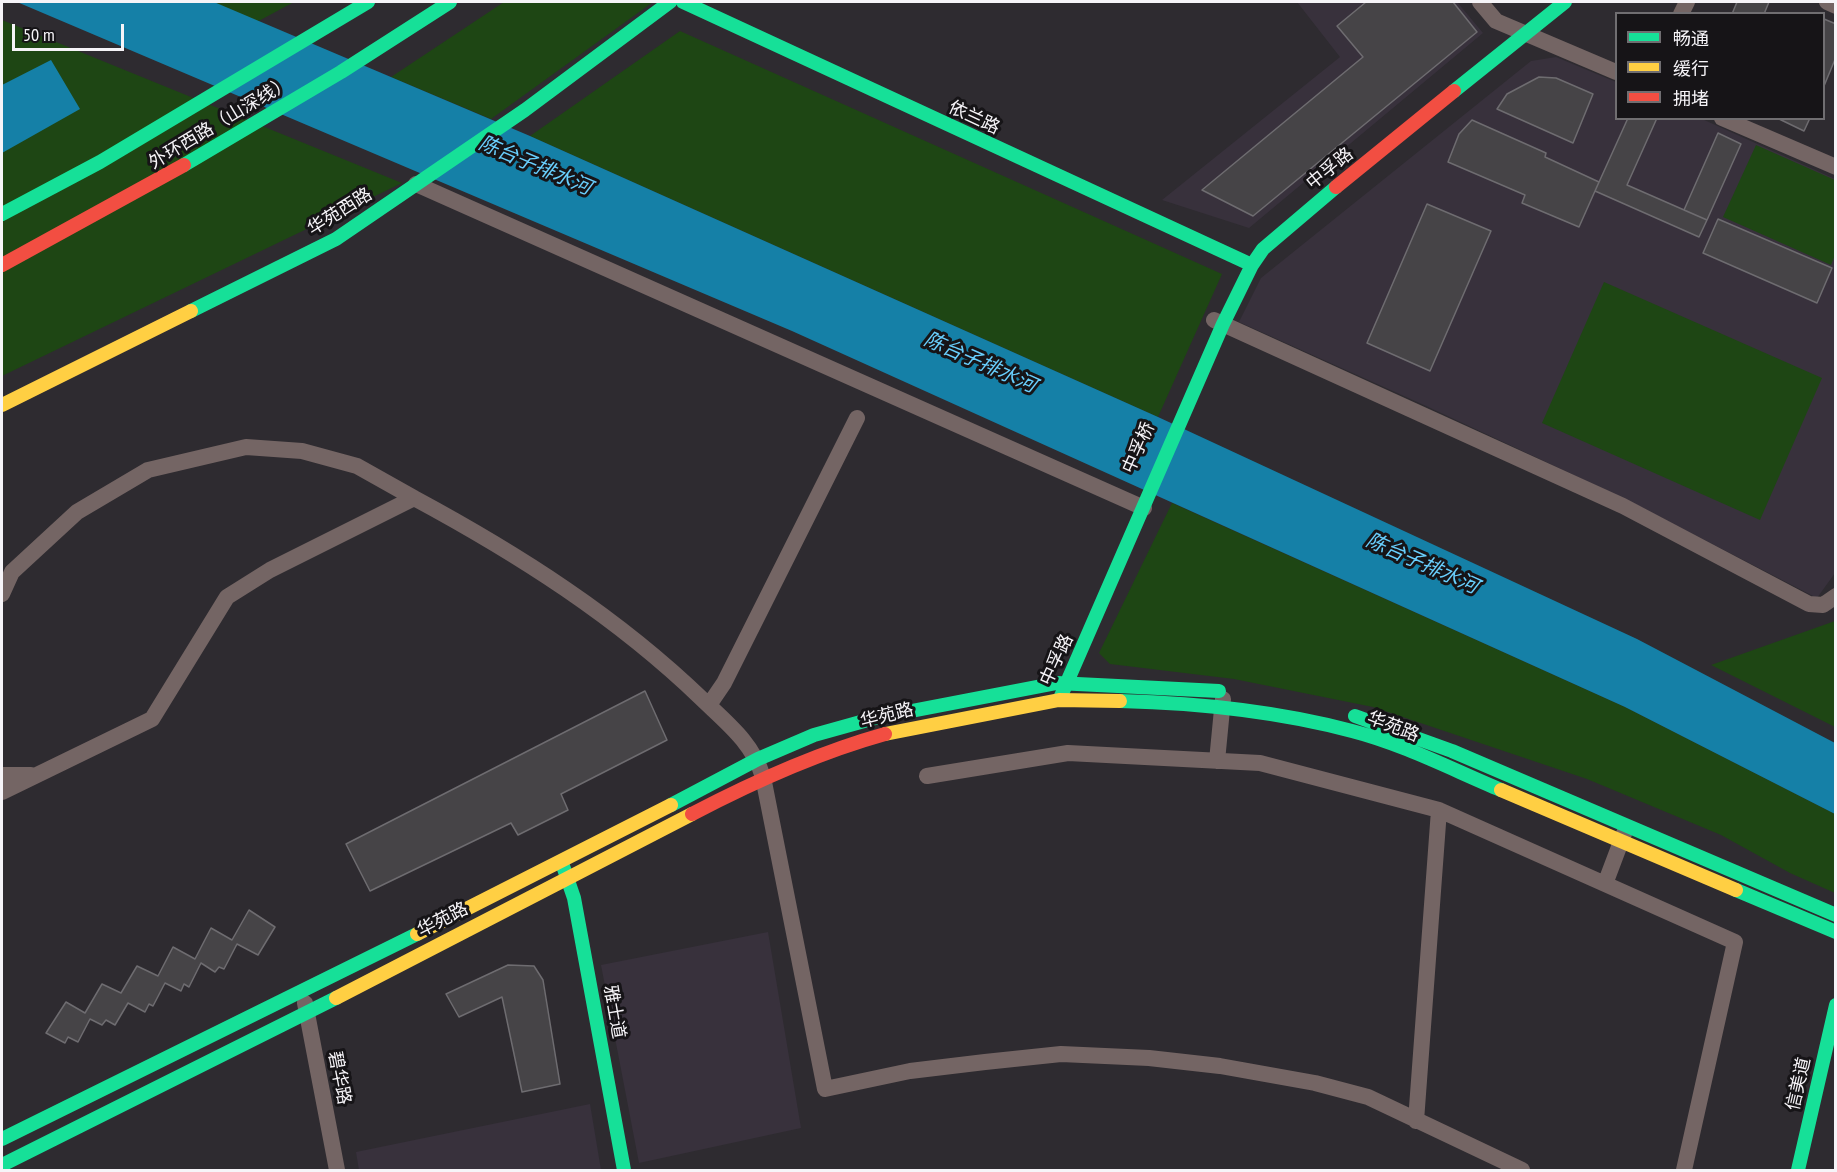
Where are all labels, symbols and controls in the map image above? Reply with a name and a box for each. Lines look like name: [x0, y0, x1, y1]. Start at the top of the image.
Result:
scale bar: [15, 12, 128, 50]
legend: [1615, 12, 1825, 120]
text: 50 m: [23, 23, 55, 46]
text: 畅通: [1673, 27, 1709, 50]
text: 缓行: [1673, 57, 1709, 80]
street label: 外环西路（山深线）: [145, 72, 295, 174]
text: 拥堵: [1673, 87, 1709, 110]
street label: 依兰路: [945, 97, 1003, 139]
water label: 陈台子排水河: [475, 132, 595, 200]
street label: 中孚路: [1302, 144, 1358, 194]
street label: 华苑西路: [304, 184, 376, 240]
water label: 陈台子排水河: [920, 328, 1040, 398]
street label: 中孚桥: [1118, 419, 1160, 477]
water label: 陈台子排水河: [1362, 529, 1482, 599]
street label: 中孚路: [1036, 631, 1078, 689]
street label: 华苑路: [858, 699, 916, 733]
street label: 华苑路: [1364, 707, 1422, 747]
street label: 华苑路: [414, 898, 472, 942]
street label: 雅士道: [599, 984, 629, 1040]
street label: 碧华路: [323, 1049, 355, 1107]
street label: 信美道: [1782, 1055, 1816, 1113]

